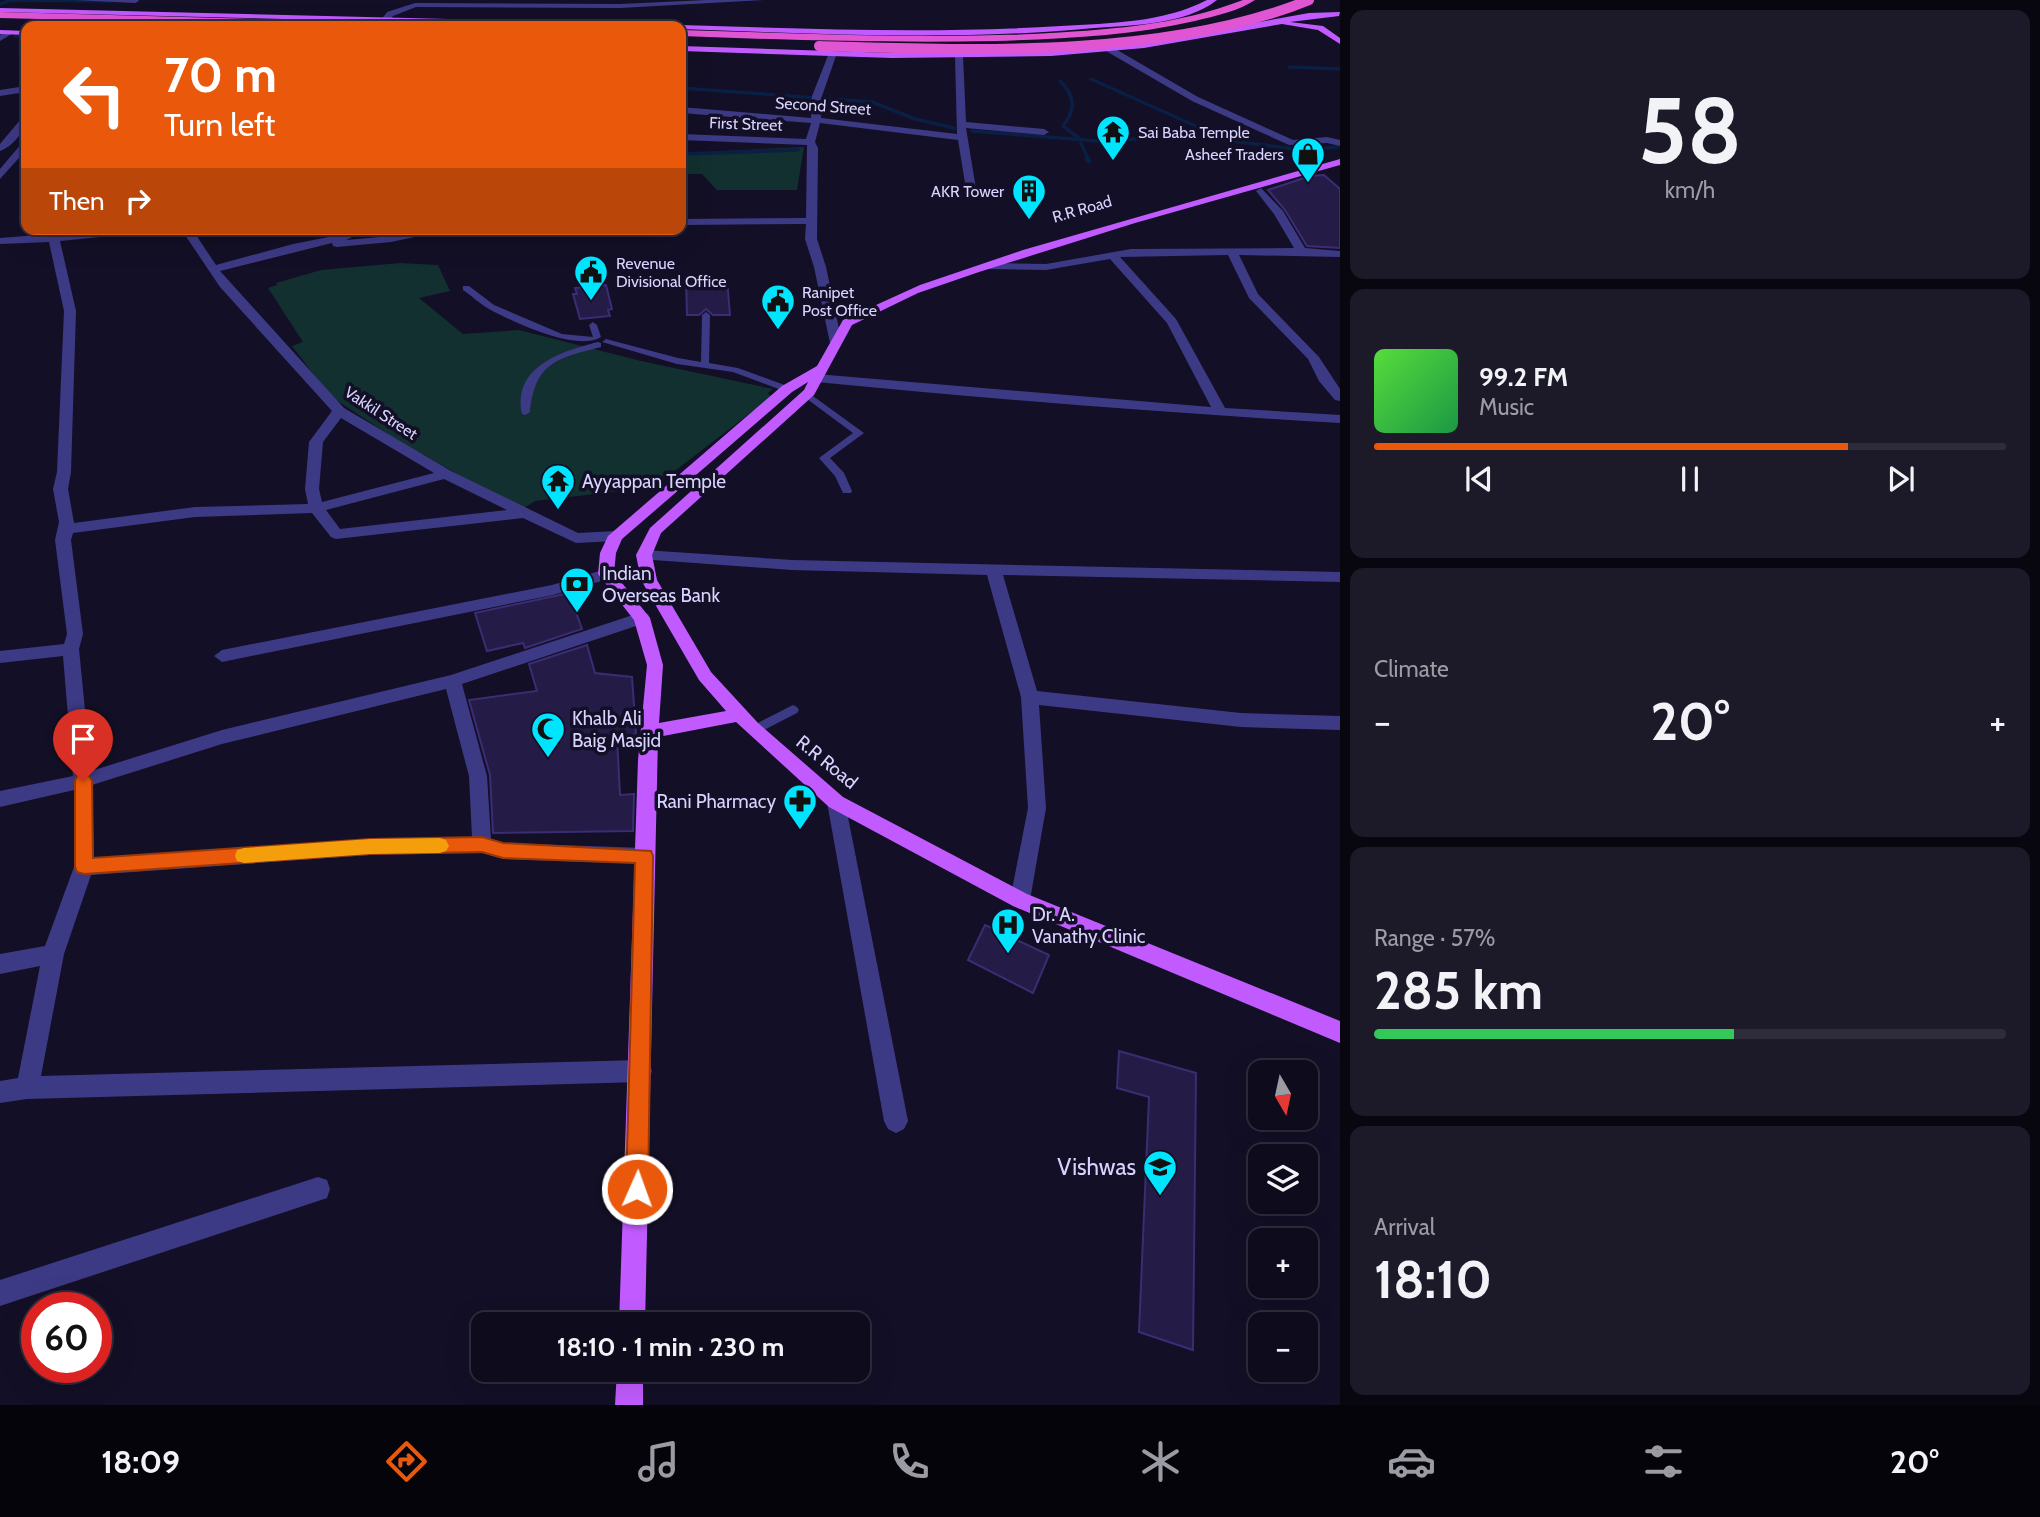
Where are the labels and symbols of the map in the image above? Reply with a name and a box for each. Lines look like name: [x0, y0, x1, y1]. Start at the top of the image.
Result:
street label: Second Street: [774, 93, 872, 119]
street label: First Street: [709, 113, 784, 135]
temple icon: Sai Baba Temple: [1094, 113, 1132, 162]
place label: Sai Baba Temple: [1138, 123, 1250, 142]
shop icon: Asheef Traders: [1289, 135, 1327, 184]
place label: Asheef Traders: [1185, 145, 1284, 164]
building icon: AKR Tower: [1010, 172, 1048, 221]
place label: AKR Tower: [931, 182, 1005, 201]
street label: R.R Road: [1050, 191, 1114, 227]
public building icon: Revenue Divisional Office: [572, 253, 610, 302]
place label: Revenue Divisional Office: [616, 254, 727, 291]
public building icon: Ranipet Post Office: [759, 282, 797, 331]
place label: Ranipet Post Office: [802, 283, 877, 320]
street label: Vakkil Street: [341, 382, 421, 444]
temple icon: Ayyappan Temple: [539, 462, 577, 511]
place label: Ayyappan Temple: [582, 470, 726, 493]
place label: Indian Overseas Bank: [602, 562, 720, 607]
bank icon: Indian Overseas Bank: [558, 565, 596, 614]
place label: Khalb Ali Baig Masjid: [572, 707, 661, 752]
pin: [53, 709, 113, 781]
mosque icon: Khalb Ali Baig Masjid: [529, 710, 567, 759]
street label: R.R Road: [792, 730, 862, 794]
pharmacy icon: Rani Pharmacy: [781, 782, 819, 831]
place label: Rani Pharmacy: [656, 790, 776, 813]
place label: Dr. A. Vanathy Clinic: [1032, 903, 1146, 948]
hospital icon: Dr. A. Vanathy Clinic: [989, 906, 1027, 955]
north arrow: [1248, 1060, 1318, 1130]
school or university icon: Vishwas: [1141, 1148, 1179, 1197]
position arrow: [600, 1152, 674, 1226]
place label: Vishwas: [1057, 1153, 1136, 1181]
speed limit sign: 60: [21, 1292, 112, 1383]

